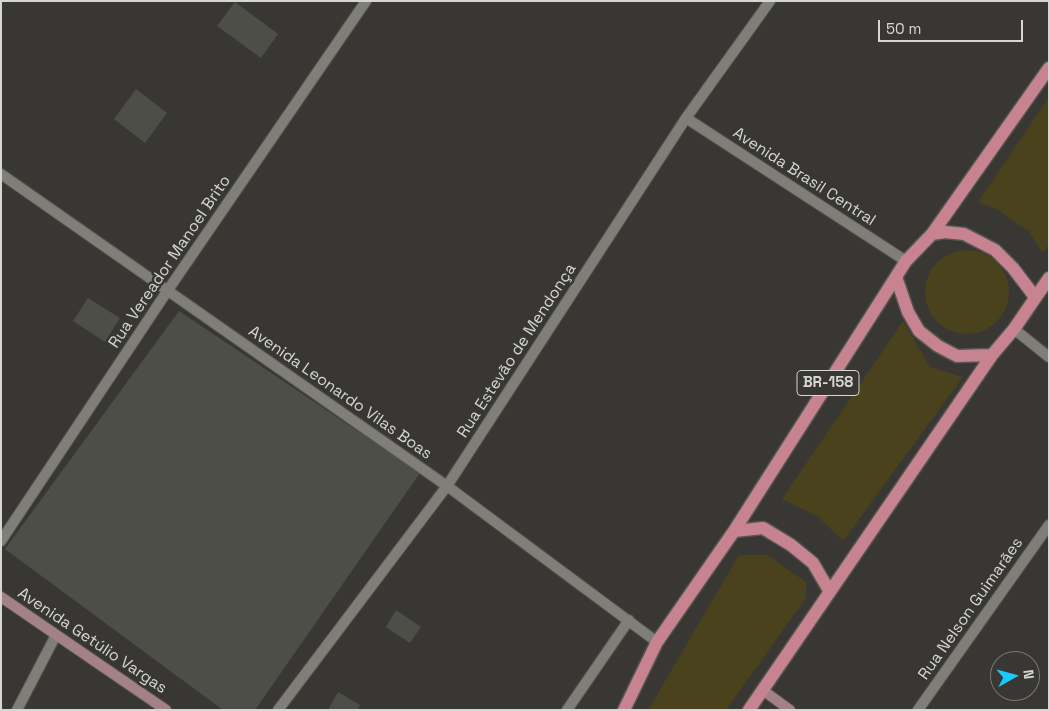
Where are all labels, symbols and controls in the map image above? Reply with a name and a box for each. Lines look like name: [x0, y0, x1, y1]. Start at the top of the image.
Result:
scale bar: [880, 10, 1025, 42]
text: 50 m: [886, 19, 921, 38]
street label: Avenida Brasil Central: [729, 124, 879, 230]
street label: Rua Vereador Manoel Brito: [105, 172, 235, 352]
street label: Rua Estevão de Mendonça: [453, 260, 581, 442]
street label: Avenida Leonardo Vilas Boas: [245, 322, 435, 464]
road number: BR-158: [797, 370, 859, 396]
street label: Rua Nelson Guimarães: [915, 534, 1027, 684]
street label: Avenida Getúlio Vargas: [14, 584, 170, 698]
north arrow: [990, 651, 1040, 701]

